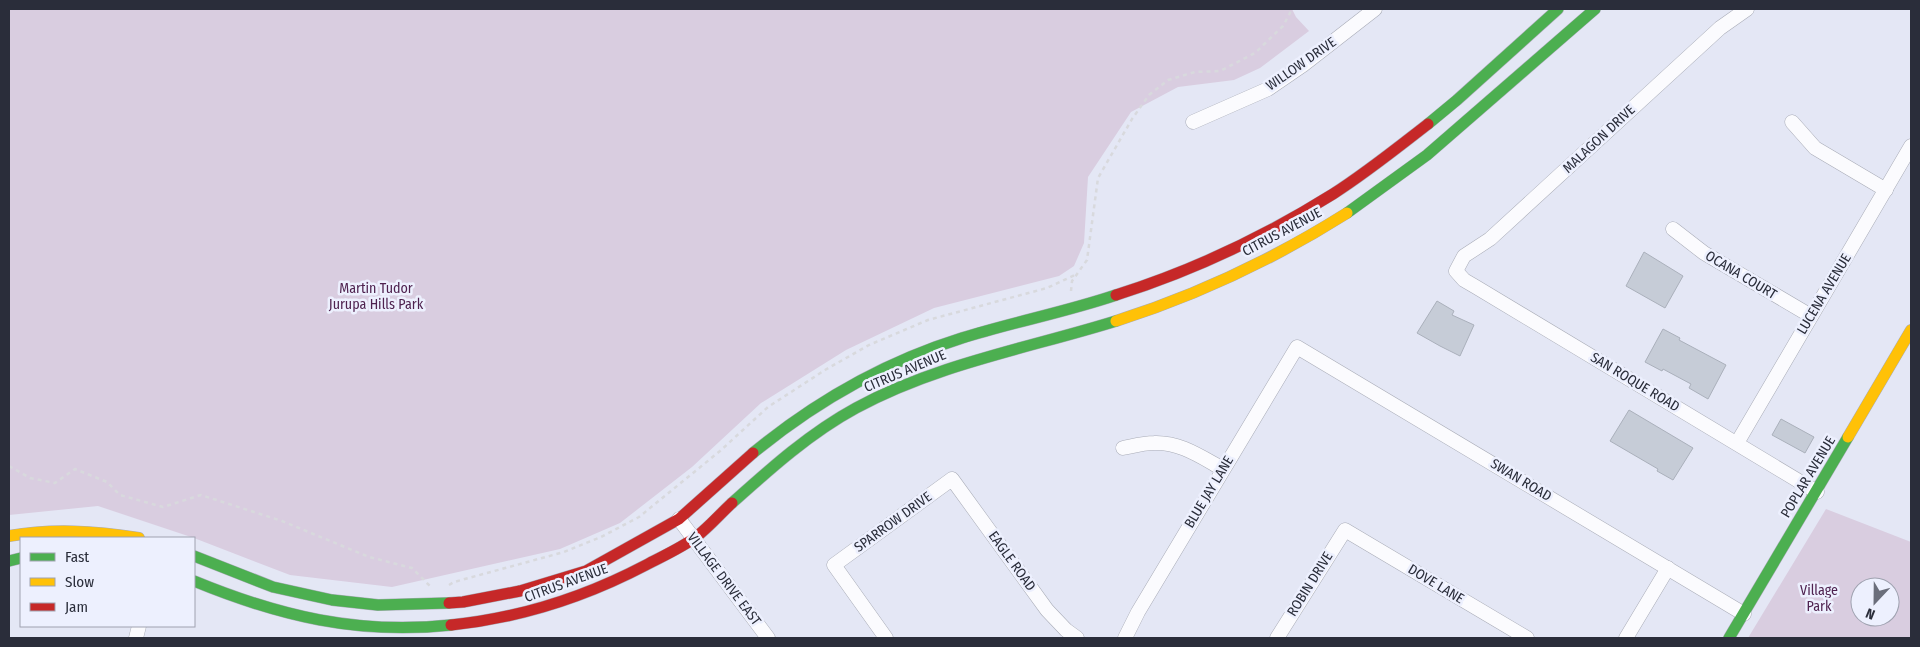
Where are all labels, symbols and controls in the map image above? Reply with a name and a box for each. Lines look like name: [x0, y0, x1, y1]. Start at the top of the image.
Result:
street label: WILLOW DRIVE: [1263, 33, 1340, 94]
street label: MALAGON DRIVE: [1559, 101, 1639, 177]
street label: CITRUS AVENUE: [1239, 204, 1325, 260]
street label: OCANA COURT: [1702, 247, 1780, 303]
street label: LUCENA AVENUE: [1793, 250, 1855, 337]
park label: Martin Tudor Jurupa Hills Park: [329, 280, 424, 313]
street label: CITRUS AVENUE: [861, 346, 949, 396]
street label: SAN ROQUE ROAD: [1587, 349, 1683, 415]
street label: POPLAR AVENUE: [1777, 433, 1839, 521]
street label: BLUE JAY LANE: [1181, 453, 1237, 531]
street label: SWAN ROAD: [1487, 455, 1555, 505]
street label: SPARROW DRIVE: [851, 488, 935, 556]
street label: EAGLE ROAD: [985, 528, 1039, 594]
street label: VILLAGE DRIVE EAST: [684, 529, 765, 629]
legend: [20, 537, 195, 627]
text: Fast: [65, 548, 89, 566]
street label: ROBIN DRIVE: [1284, 548, 1337, 619]
street label: CITRUS AVENUE: [522, 560, 610, 606]
street label: DOVE LANE: [1405, 561, 1468, 608]
text: Slow: [65, 573, 94, 591]
north arrow: [1850, 577, 1900, 627]
park label: Village Park: [1800, 582, 1838, 615]
text: Jam: [65, 598, 88, 616]
text: N: [1863, 604, 1877, 623]

